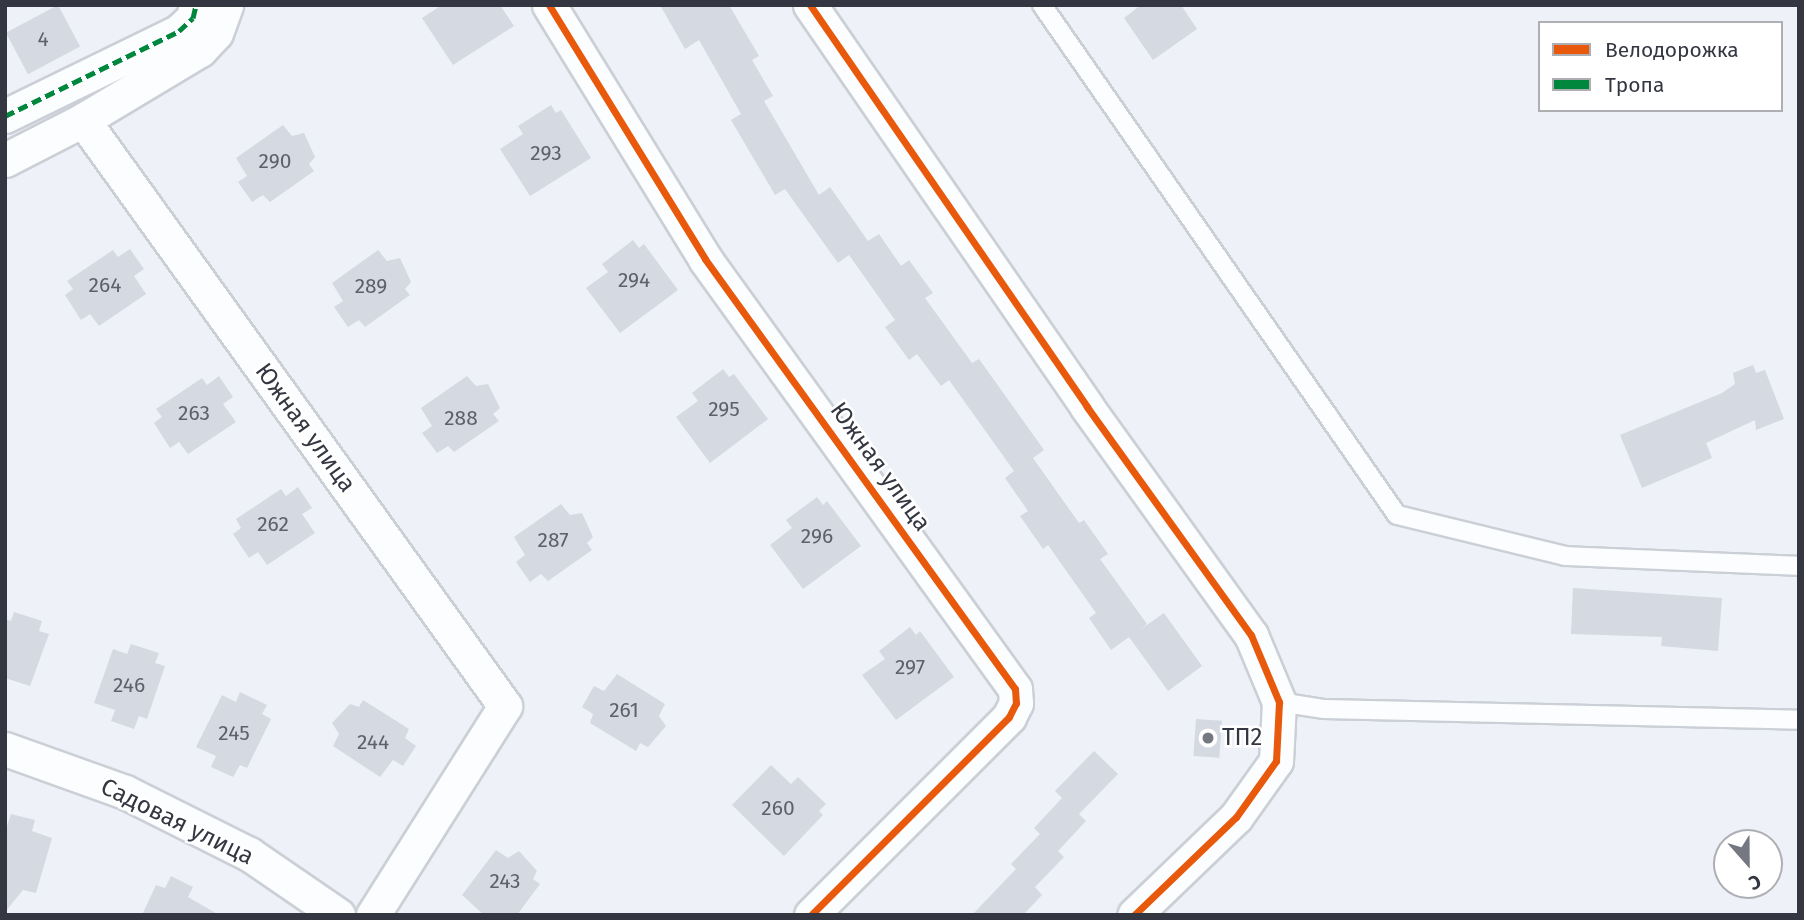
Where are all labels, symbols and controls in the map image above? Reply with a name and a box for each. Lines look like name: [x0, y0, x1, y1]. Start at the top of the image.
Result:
legend: [1538, 21, 1783, 112]
house number: 4: [37, 26, 49, 52]
text: Велодорожка: [1605, 37, 1739, 63]
text: Тропа: [1605, 72, 1664, 98]
house number: 293: [530, 140, 562, 166]
house number: 290: [259, 148, 291, 174]
house number: 294: [618, 267, 650, 293]
house number: 264: [89, 272, 121, 298]
house number: 289: [355, 273, 387, 299]
street label: Южная улица: [249, 358, 361, 498]
house number: 295: [708, 396, 740, 422]
street label: Южная улица: [824, 397, 936, 537]
house number: 263: [178, 400, 210, 426]
house number: 288: [444, 405, 478, 431]
house number: 262: [257, 511, 289, 537]
house number: 296: [801, 523, 833, 549]
house number: 287: [538, 527, 568, 553]
house number: 297: [895, 654, 925, 680]
house number: 246: [113, 672, 145, 698]
house number: 261: [609, 697, 639, 723]
house number: 245: [218, 720, 250, 746]
place label: ТП2: [1222, 724, 1262, 752]
house number: 244: [357, 729, 389, 755]
marker: ТП2: [1200, 730, 1216, 746]
street label: Садовая улица: [96, 773, 258, 871]
house number: 260: [761, 795, 795, 821]
north arrow: [1713, 829, 1783, 899]
house number: 243: [489, 868, 521, 894]
text: С: [1746, 870, 1764, 895]

